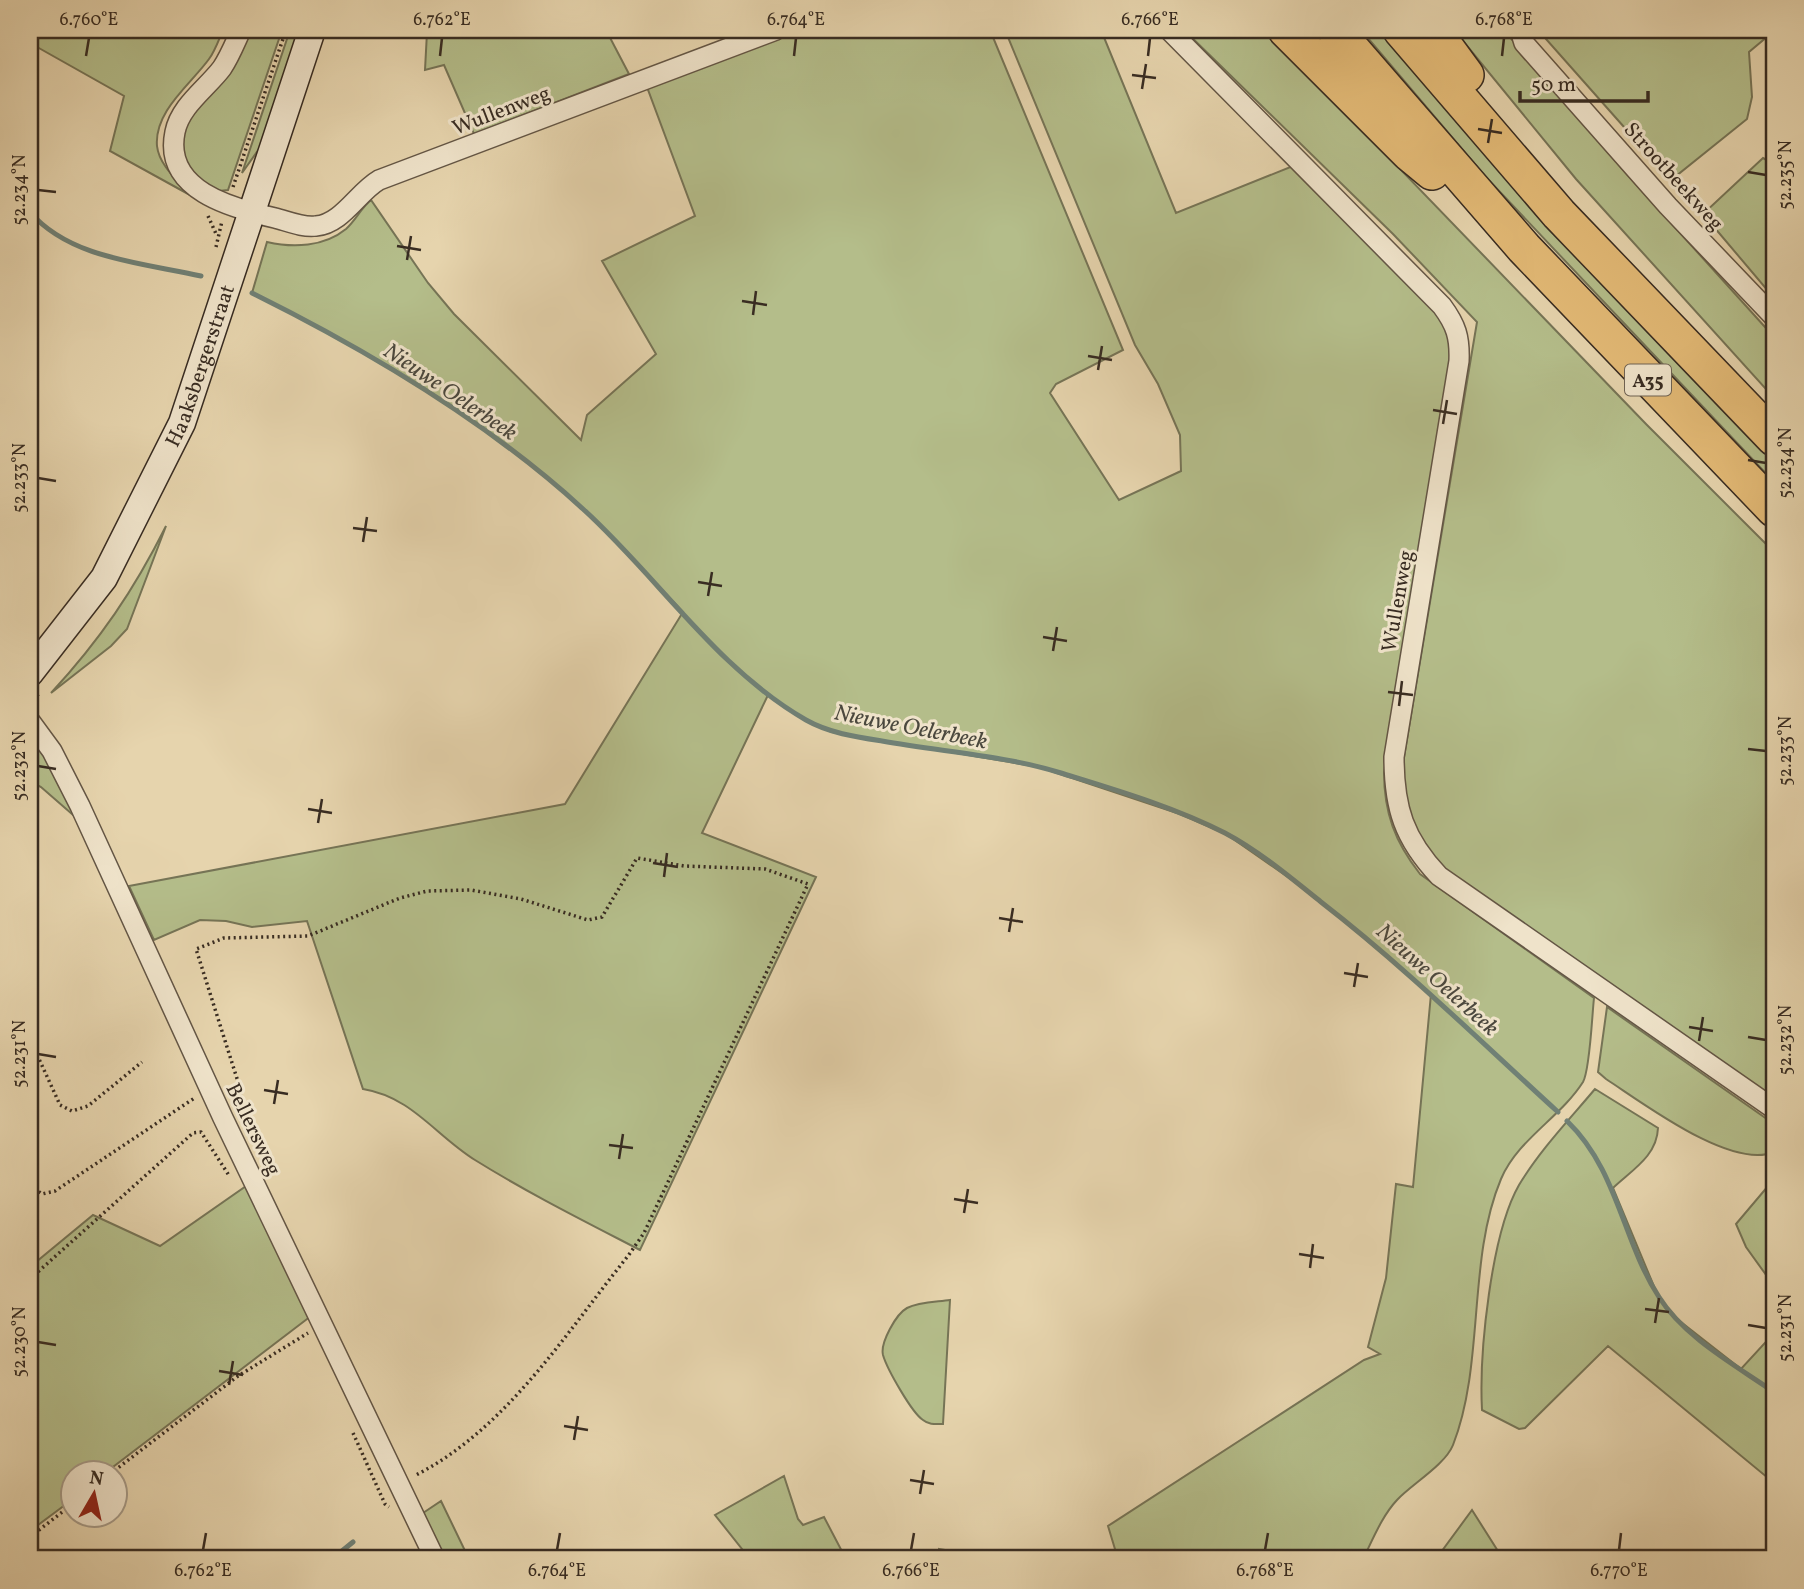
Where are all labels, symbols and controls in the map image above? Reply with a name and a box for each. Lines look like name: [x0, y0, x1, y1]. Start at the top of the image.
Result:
text: 6.760°E: [60, 8, 119, 33]
text: 6.762°E: [413, 8, 471, 33]
text: 6.764°E: [767, 8, 825, 33]
text: 6.766°E: [1121, 8, 1179, 33]
text: 6.768°E: [1475, 8, 1533, 33]
scale bar: [1520, 60, 1648, 104]
text: 50 m: [1531, 71, 1576, 100]
street label: Wullenweg: [448, 79, 555, 143]
street label: Strootbeekweg: [1616, 116, 1730, 238]
text: 52.235°N: [1774, 140, 1799, 210]
text: 52.234°N: [8, 154, 33, 226]
street label: Haaksbergerstraat: [159, 281, 243, 453]
water label: Nieuwe Oelerbeek: [377, 336, 524, 450]
road number: A35: [1625, 364, 1671, 396]
text: 52.234°N: [1774, 427, 1799, 499]
text: 52.233°N: [8, 443, 33, 513]
street label: Wullenweg: [1375, 548, 1422, 655]
water label: Nieuwe Oelerbeek: [831, 697, 990, 759]
text: 52.233°N: [1774, 716, 1799, 786]
text: 52.232°N: [8, 731, 33, 801]
water label: Nieuwe Oelerbeek: [1368, 917, 1505, 1045]
text: 52.232°N: [1774, 1005, 1799, 1075]
text: 52.231°N: [8, 1020, 33, 1088]
street label: Bellersweg: [218, 1079, 288, 1181]
text: 52.231°N: [1774, 1294, 1799, 1362]
text: 52.230°N: [8, 1306, 33, 1378]
north arrow: [60, 1460, 130, 1530]
text: N: [87, 1465, 105, 1493]
text: 6.762°E: [174, 1559, 232, 1584]
text: 6.764°E: [528, 1559, 586, 1584]
text: 6.766°E: [882, 1559, 940, 1584]
text: 6.768°E: [1236, 1559, 1294, 1584]
text: 6.770°E: [1590, 1559, 1648, 1584]

